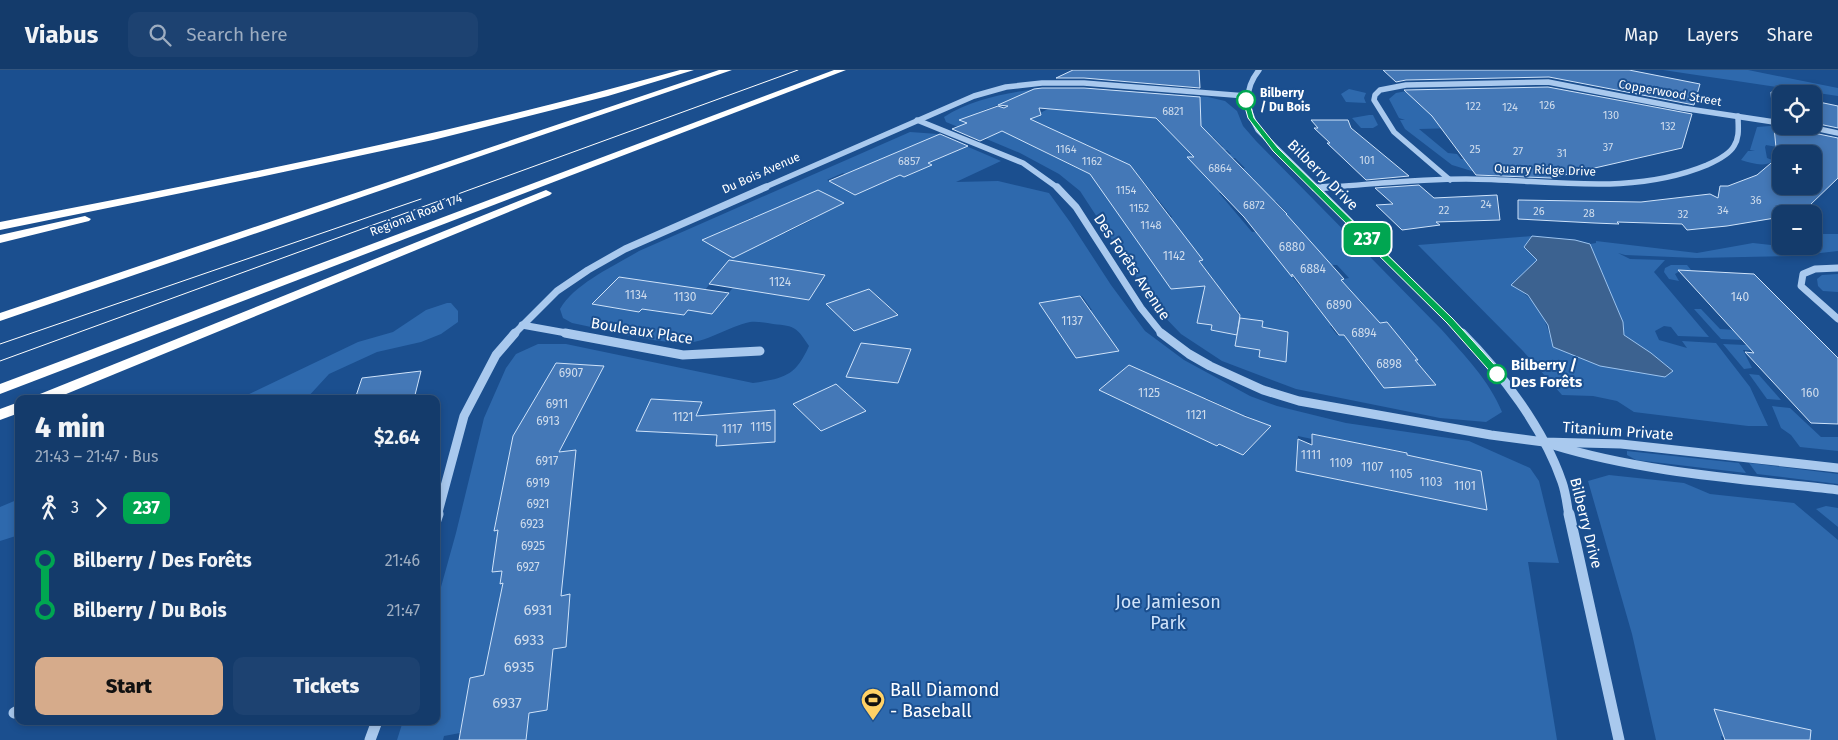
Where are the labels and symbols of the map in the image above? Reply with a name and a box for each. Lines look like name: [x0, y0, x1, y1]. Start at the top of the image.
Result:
street label: Copperwood Street: [1617, 77, 1723, 109]
place label: Bilberry / Du Bois: [1260, 86, 1310, 114]
marker: Bilberry / Du Bois: [1236, 90, 1256, 110]
house number: 126: [1539, 99, 1555, 112]
house number: 122: [1465, 100, 1481, 113]
house number: 124: [1502, 101, 1518, 114]
house number: 6821: [1162, 105, 1184, 118]
house number: 130: [1603, 109, 1619, 122]
house number: 132: [1660, 120, 1676, 133]
street label: Bilberry Drive: [1284, 136, 1362, 214]
house number: 37: [1603, 141, 1613, 154]
house number: 1164: [1055, 143, 1077, 156]
house number: 25: [1470, 143, 1481, 156]
house number: 27: [1513, 145, 1523, 158]
house number: 31: [1557, 147, 1567, 160]
street label: Du Bois Avenue: [720, 149, 802, 197]
house number: 101: [1359, 154, 1375, 167]
house number: 6857: [898, 155, 920, 168]
house number: 1162: [1082, 155, 1102, 168]
street label: Quarry Ridge Drive: [1494, 161, 1596, 179]
house number: 6864: [1208, 162, 1232, 175]
house number: 1154: [1116, 184, 1137, 197]
street label: Regional Road 174: [368, 191, 465, 239]
house number: 36: [1750, 194, 1762, 207]
house number: 24: [1481, 198, 1492, 211]
house number: 6872: [1243, 199, 1265, 212]
house number: 1152: [1129, 202, 1149, 215]
house number: 22: [1439, 204, 1449, 217]
house number: 34: [1717, 204, 1729, 217]
house number: 26: [1533, 205, 1545, 218]
house number: 28: [1583, 207, 1595, 220]
house number: 32: [1678, 208, 1688, 221]
street label: Des Forêts Avenue: [1090, 211, 1174, 323]
house number: 1148: [1140, 219, 1162, 232]
line badge: 237: [1338, 223, 1396, 255]
house number: 6880: [1279, 240, 1305, 254]
house number: 1142: [1163, 249, 1185, 263]
house number: 6884: [1300, 262, 1327, 276]
house number: 1124: [769, 275, 792, 289]
house number: 1134: [625, 288, 648, 302]
house number: 1130: [674, 290, 697, 304]
house number: 140: [1731, 290, 1749, 304]
house number: 6890: [1326, 298, 1352, 312]
street label: Bouleaux Place: [590, 314, 694, 348]
house number: 1137: [1061, 314, 1083, 328]
house number: 6894: [1351, 326, 1377, 340]
place label: Bilberry / Des Forêts: [1511, 356, 1582, 391]
house number: 6898: [1376, 357, 1402, 371]
marker: Bilberry / Des Forêts: [1487, 364, 1507, 384]
house number: 6907: [559, 366, 583, 380]
house number: 1125: [1138, 386, 1160, 400]
house number: 160: [1801, 386, 1819, 400]
house number: 6911: [546, 397, 568, 411]
house number: 1121: [1185, 408, 1207, 422]
house number: 1121: [672, 410, 694, 424]
house number: 6913: [536, 414, 560, 428]
street label: Titanium Private: [1562, 418, 1674, 444]
house number: 1115: [750, 420, 772, 434]
house number: 1117: [722, 422, 742, 436]
house number: 1111: [1301, 448, 1321, 462]
house number: 6917: [536, 454, 558, 468]
house number: 1109: [1329, 456, 1353, 470]
house number: 1107: [1361, 460, 1383, 474]
house number: 1105: [1390, 467, 1412, 481]
house number: 1103: [1420, 475, 1442, 489]
house number: 6919: [526, 476, 550, 490]
street label: Bilberry Drive: [1566, 476, 1606, 570]
house number: 1101: [1454, 479, 1476, 493]
house number: 6921: [526, 497, 550, 511]
house number: 6923: [520, 517, 544, 531]
house number: 6925: [521, 539, 545, 553]
house number: 6927: [516, 560, 540, 574]
park label: Joe Jamieson Park: [1115, 591, 1221, 634]
house number: 6931: [524, 601, 552, 619]
house number: 6933: [514, 631, 544, 649]
house number: 6935: [504, 658, 534, 676]
place label: Ball Diamond - Baseball: [890, 679, 1000, 722]
sports icon: Ball Diamond - Baseball: [860, 687, 886, 721]
house number: 6937: [492, 694, 522, 712]

